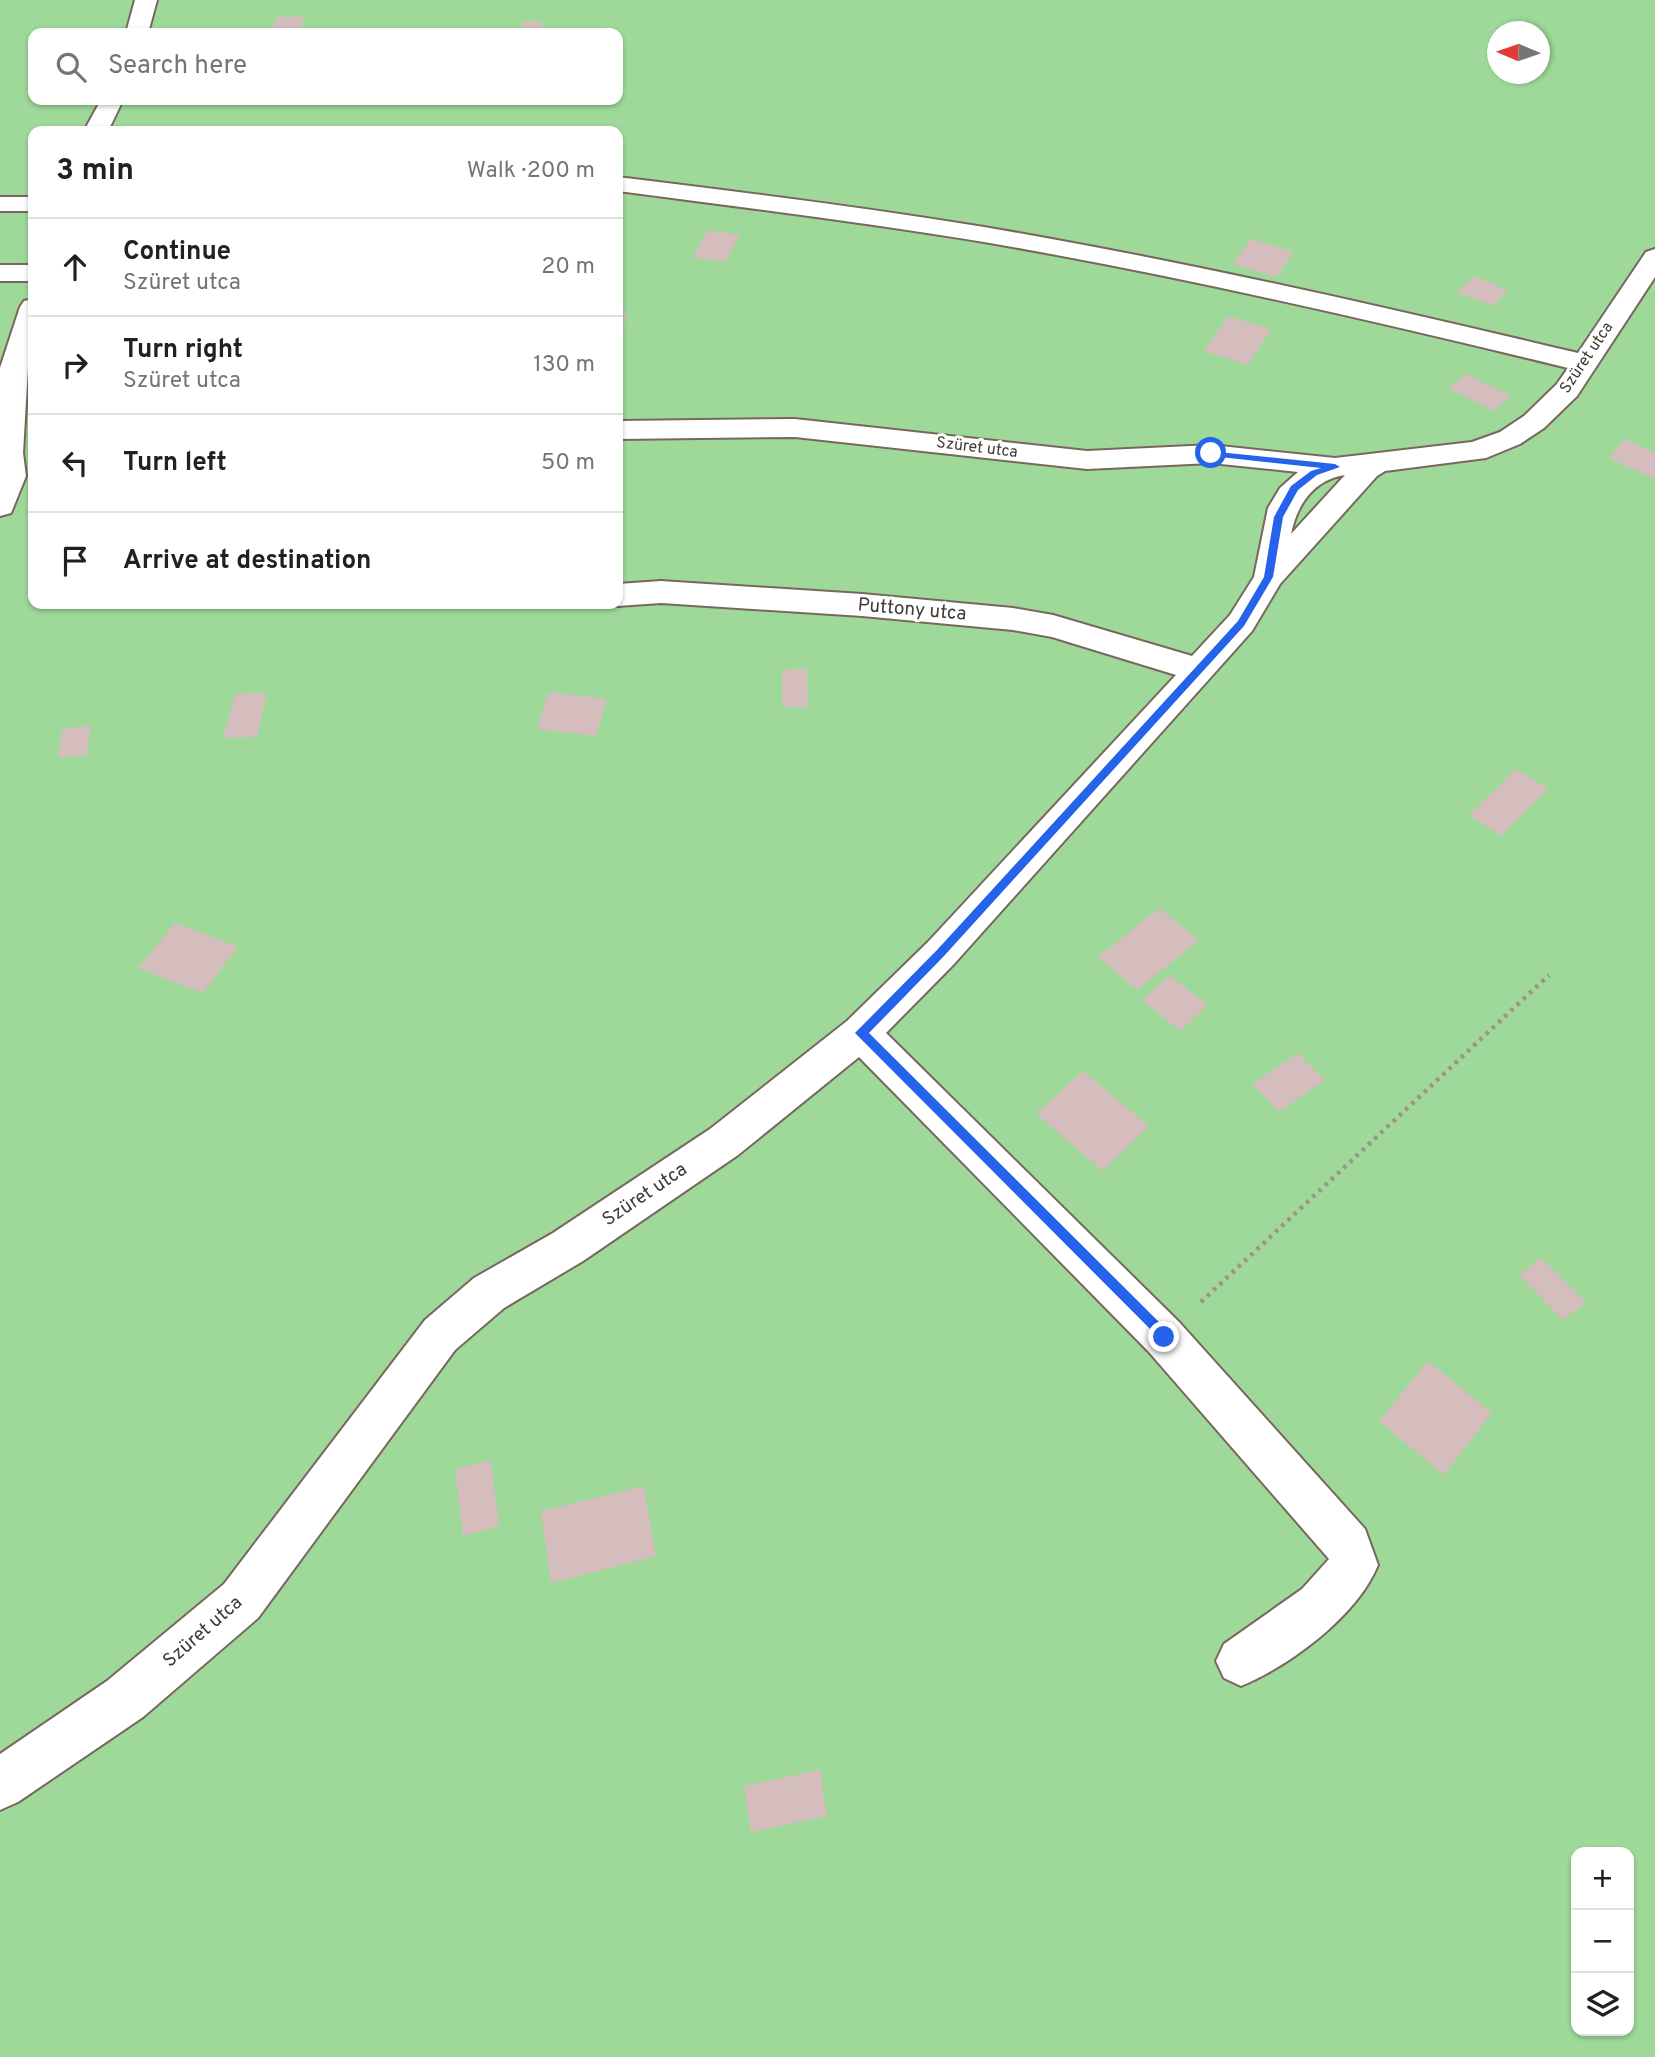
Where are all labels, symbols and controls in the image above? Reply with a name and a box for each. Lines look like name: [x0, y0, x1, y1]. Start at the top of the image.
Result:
north arrow: [1487, 21, 1550, 84]
search box: [28, 28, 623, 105]
icon: search: [52, 48, 90, 86]
text: Search here: [108, 50, 247, 83]
text: 3 min: [56, 153, 134, 190]
text: Walk · 200 m: [467, 157, 595, 186]
text: Continue: [123, 236, 231, 269]
icon: ahead: [56, 248, 94, 286]
text: 20 m: [541, 253, 595, 282]
text: Szüret utca: [123, 269, 241, 298]
street label: Szüret utca: [1556, 318, 1618, 398]
text: Turn right: [123, 334, 243, 367]
icon: right: [56, 346, 94, 384]
text: 130 m: [533, 351, 595, 380]
text: Szüret utca: [123, 367, 241, 396]
street label: Szüret utca: [935, 433, 1019, 463]
route start: [1195, 437, 1226, 468]
icon: left: [56, 444, 94, 482]
text: Turn left: [123, 447, 227, 480]
text: 50 m: [541, 449, 595, 478]
icon: arrive: [56, 542, 94, 580]
text: Arrive at destination: [123, 545, 371, 578]
street label: Puttony utca: [857, 593, 967, 627]
street label: Szüret utca: [598, 1158, 692, 1232]
route end: [1148, 1321, 1179, 1352]
street label: Szüret utca: [158, 1591, 248, 1673]
map controls: [1571, 1847, 1634, 2036]
button: +: [1571, 1847, 1634, 1910]
button: −: [1571, 1910, 1634, 1973]
button: layers: [1571, 1973, 1634, 2036]

